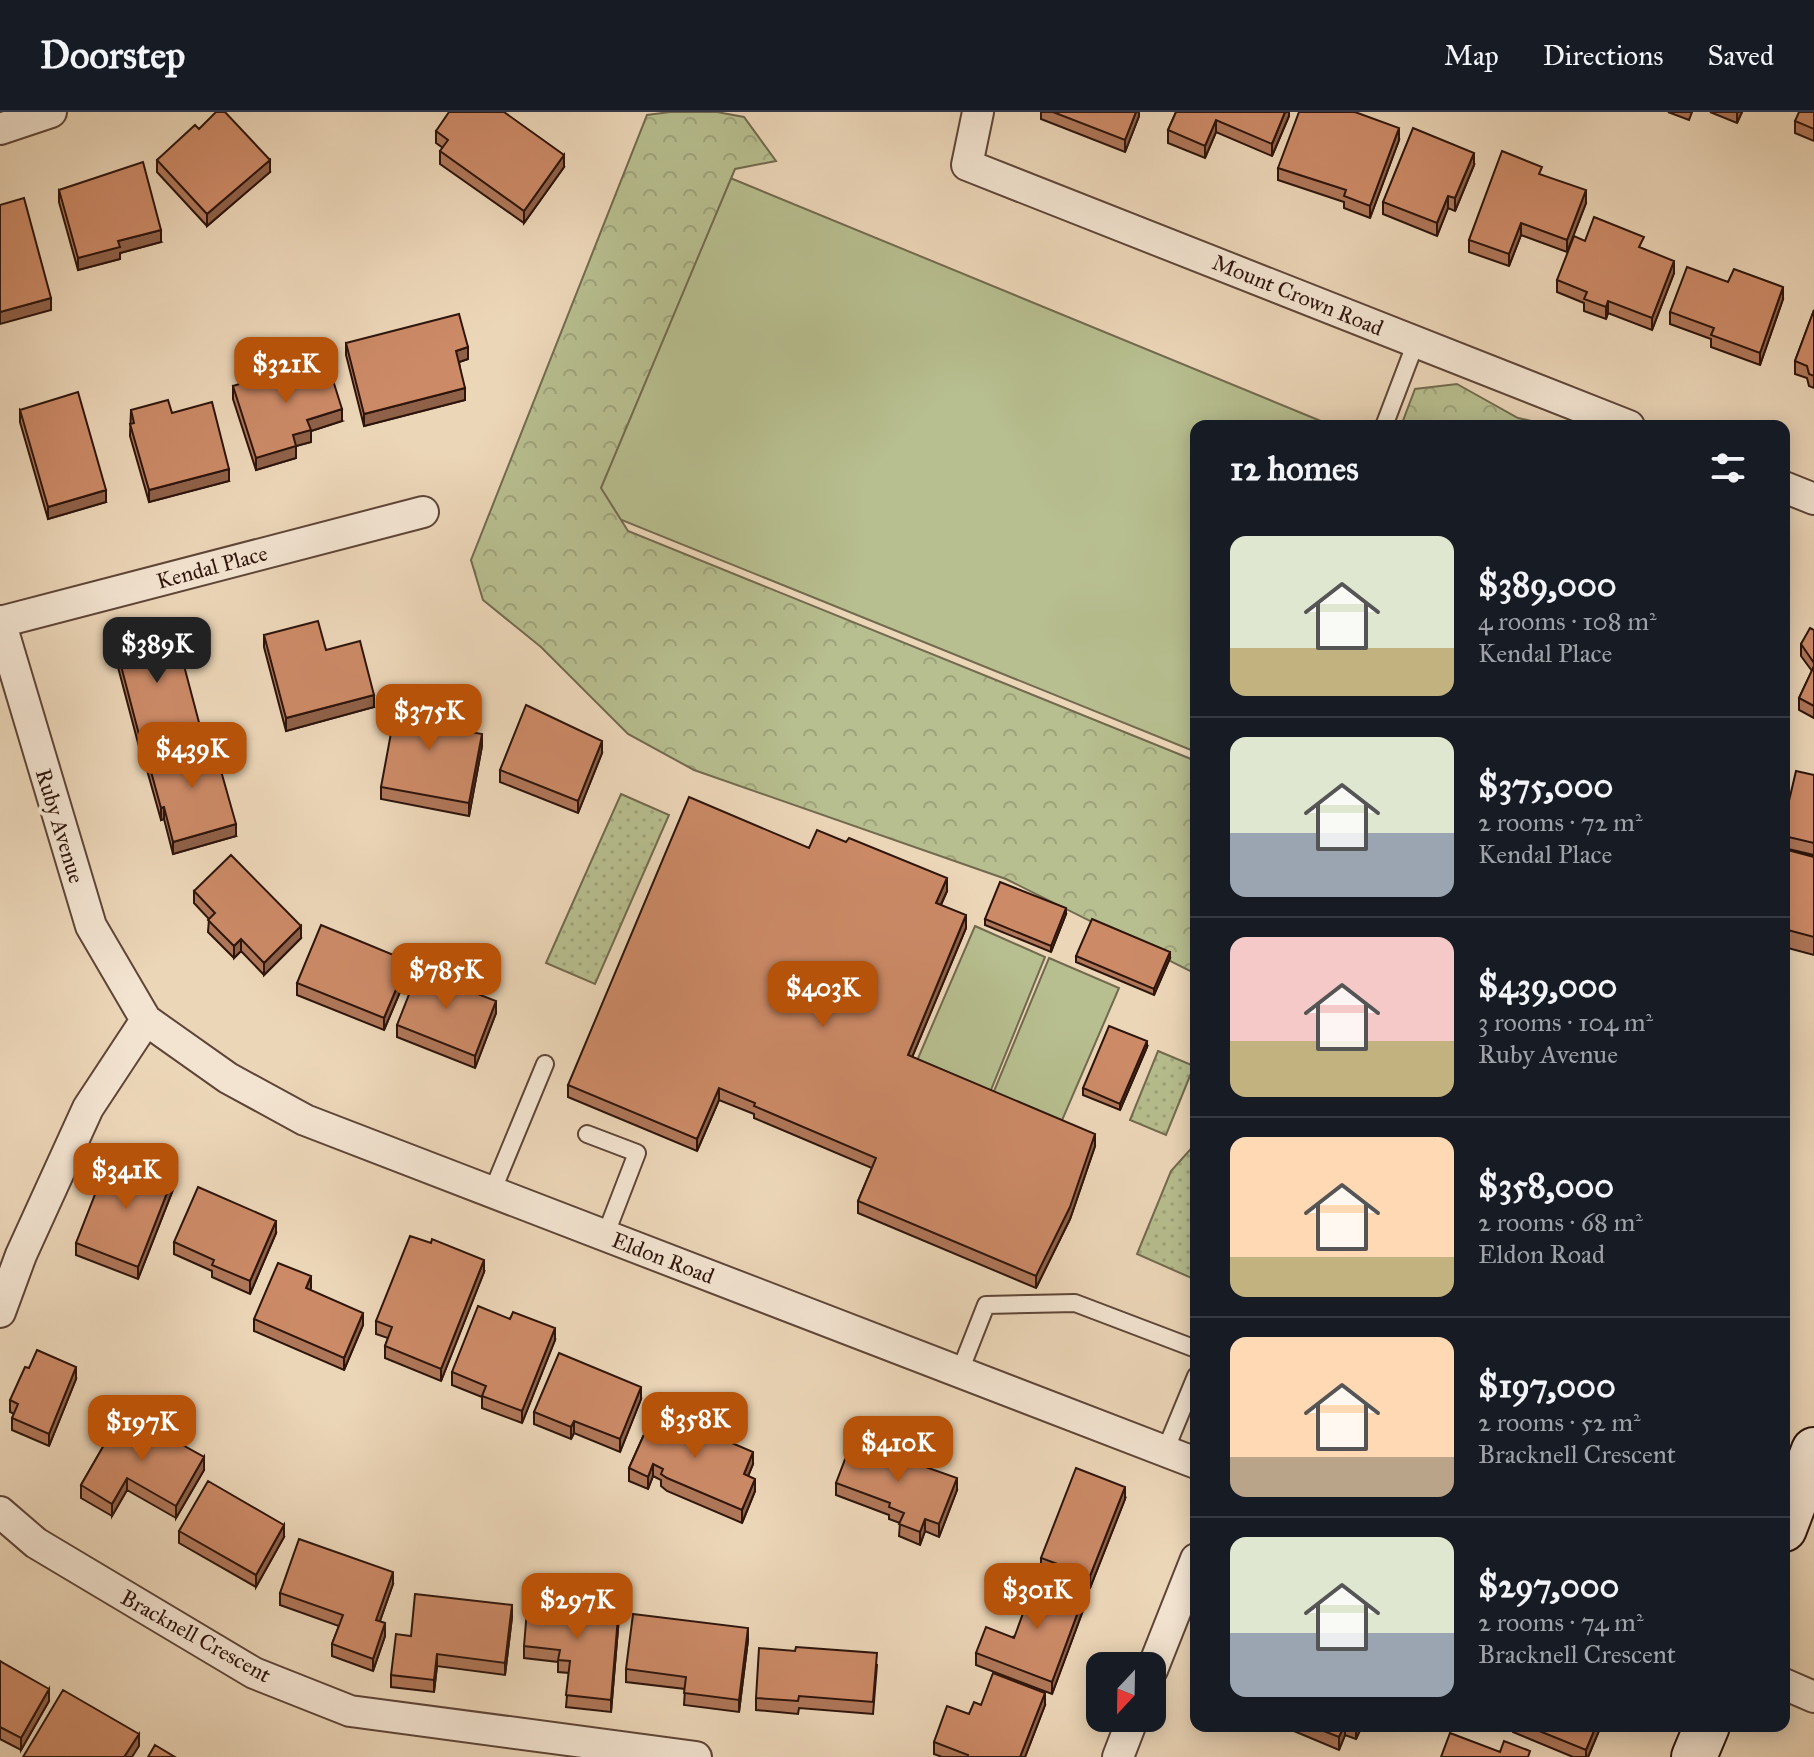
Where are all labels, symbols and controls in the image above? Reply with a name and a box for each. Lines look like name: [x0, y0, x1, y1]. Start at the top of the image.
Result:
text: Doorstep: [40, 32, 185, 78]
text: Map: [1444, 38, 1499, 73]
text: Directions: [1543, 38, 1664, 73]
text: Saved: [1708, 38, 1774, 73]
street label: Mount Crown Road: [1209, 248, 1387, 342]
pin: $321K: [230, 337, 342, 405]
text: $321K: [252, 347, 320, 379]
icon: filters: [1706, 446, 1750, 490]
text: 12 homes: [1230, 448, 1359, 489]
street label: Kendal Place: [154, 539, 270, 595]
text: $389,000: [1478, 564, 1617, 605]
icon: home: [1294, 568, 1390, 664]
text: 4 rooms · 108 m²: [1478, 605, 1657, 637]
pin: $389K: [101, 617, 213, 685]
text: $389K: [121, 627, 193, 659]
text: Kendal Place: [1478, 637, 1612, 669]
pin: $375K: [373, 684, 485, 752]
text: $375K: [394, 694, 464, 726]
pin: $439K: [136, 722, 248, 790]
text: $439K: [156, 732, 228, 764]
street label: Ruby Avenue: [30, 765, 90, 887]
text: $375,000: [1478, 765, 1613, 806]
icon: home: [1294, 769, 1390, 865]
text: 2 rooms · 72 m²: [1478, 806, 1642, 838]
text: Kendal Place: [1478, 838, 1612, 870]
pin: $785K: [390, 943, 502, 1011]
text: $785K: [409, 953, 483, 985]
pin: $403K: [767, 961, 879, 1029]
text: $439,000: [1478, 965, 1617, 1006]
icon: home: [1294, 969, 1390, 1065]
text: $403K: [786, 971, 860, 1003]
text: 3 rooms · 104 m²: [1478, 1006, 1653, 1038]
text: Ruby Avenue: [1478, 1038, 1618, 1070]
pin: $341K: [70, 1143, 182, 1211]
text: $341K: [91, 1153, 161, 1185]
text: $358,000: [1478, 1165, 1614, 1206]
icon: home: [1294, 1169, 1390, 1265]
text: 2 rooms · 68 m²: [1478, 1206, 1643, 1238]
street label: Eldon Road: [608, 1226, 718, 1290]
text: Eldon Road: [1478, 1238, 1605, 1270]
text: $197,000: [1478, 1365, 1616, 1406]
icon: home: [1294, 1369, 1390, 1465]
pin: $358K: [639, 1392, 751, 1460]
pin: $197K: [86, 1395, 198, 1463]
text: $358K: [660, 1402, 730, 1434]
text: $197K: [106, 1405, 178, 1437]
text: 2 rooms · 52 m²: [1478, 1406, 1641, 1438]
pin: $410K: [842, 1416, 954, 1484]
text: $410K: [861, 1426, 935, 1458]
text: Bracknell Crescent: [1478, 1438, 1676, 1470]
pin: $301K: [981, 1563, 1093, 1631]
text: $297,000: [1478, 1565, 1619, 1606]
icon: home: [1294, 1569, 1390, 1665]
pin: $297K: [521, 1573, 633, 1641]
text: $301K: [1002, 1573, 1072, 1605]
text: $297K: [540, 1583, 614, 1615]
street label: Bracknell Crescent: [116, 1584, 276, 1689]
text: 2 rooms · 74 m²: [1478, 1606, 1644, 1638]
text: Bracknell Crescent: [1478, 1638, 1676, 1670]
north arrow: [1086, 1652, 1166, 1732]
map controls: [1086, 1652, 1166, 1732]

